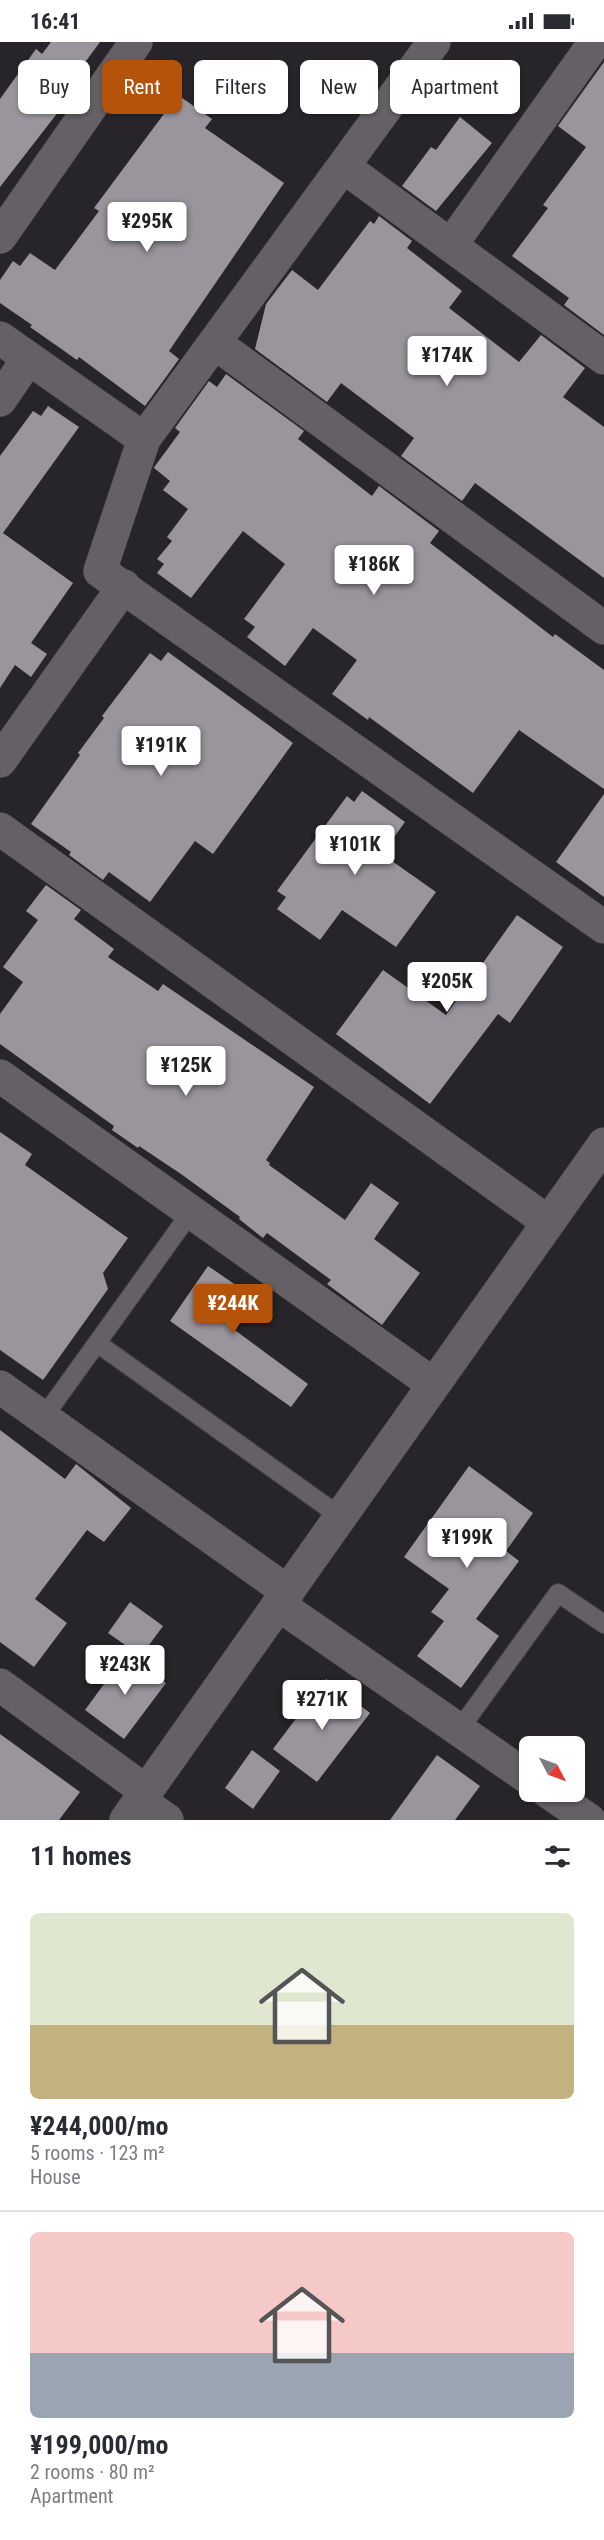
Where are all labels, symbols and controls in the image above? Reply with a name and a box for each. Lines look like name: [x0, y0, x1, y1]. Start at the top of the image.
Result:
text: 16:41: [30, 9, 81, 34]
chip: Buy: [18, 60, 90, 114]
chip: Rent: [102, 60, 182, 114]
chip: Filters: [194, 60, 288, 114]
chip: New: [300, 60, 378, 114]
chip: Apartment: [390, 60, 520, 114]
pin: ¥295K: [105, 202, 189, 253]
text: ¥295K: [122, 209, 172, 233]
pin: ¥174K: [405, 336, 489, 387]
text: ¥174K: [422, 343, 472, 367]
pin: ¥186K: [332, 545, 416, 596]
text: ¥186K: [349, 552, 399, 576]
pin: ¥191K: [119, 726, 203, 777]
text: ¥191K: [136, 733, 186, 757]
pin: ¥101K: [313, 825, 397, 876]
text: ¥101K: [330, 832, 380, 856]
pin: ¥205K: [405, 962, 489, 1013]
text: ¥205K: [422, 969, 472, 993]
pin: ¥125K: [144, 1046, 228, 1097]
text: ¥125K: [161, 1053, 211, 1077]
pin: ¥244K: [191, 1284, 275, 1335]
text: ¥244K: [208, 1291, 258, 1315]
pin: ¥199K: [425, 1518, 509, 1569]
text: ¥199K: [442, 1525, 492, 1549]
pin: ¥243K: [83, 1645, 167, 1696]
text: ¥243K: [100, 1652, 150, 1676]
pin: ¥271K: [280, 1680, 364, 1731]
text: ¥271K: [297, 1687, 347, 1711]
north arrow: [519, 1736, 585, 1802]
map controls: [519, 1736, 585, 1802]
icon: filters: [541, 1840, 574, 1873]
text: 11 homes: [30, 1841, 132, 1871]
icon: home: [248, 1952, 356, 2060]
text: ¥244,000/mo: [30, 2111, 168, 2141]
text: 5 rooms · 123 m²: [30, 2141, 165, 2165]
text: House: [30, 2165, 81, 2189]
icon: home: [248, 2271, 356, 2379]
text: ¥199,000/mo: [30, 2430, 168, 2460]
text: 2 rooms · 80 m²: [30, 2460, 155, 2484]
text: Apartment: [30, 2484, 114, 2508]

